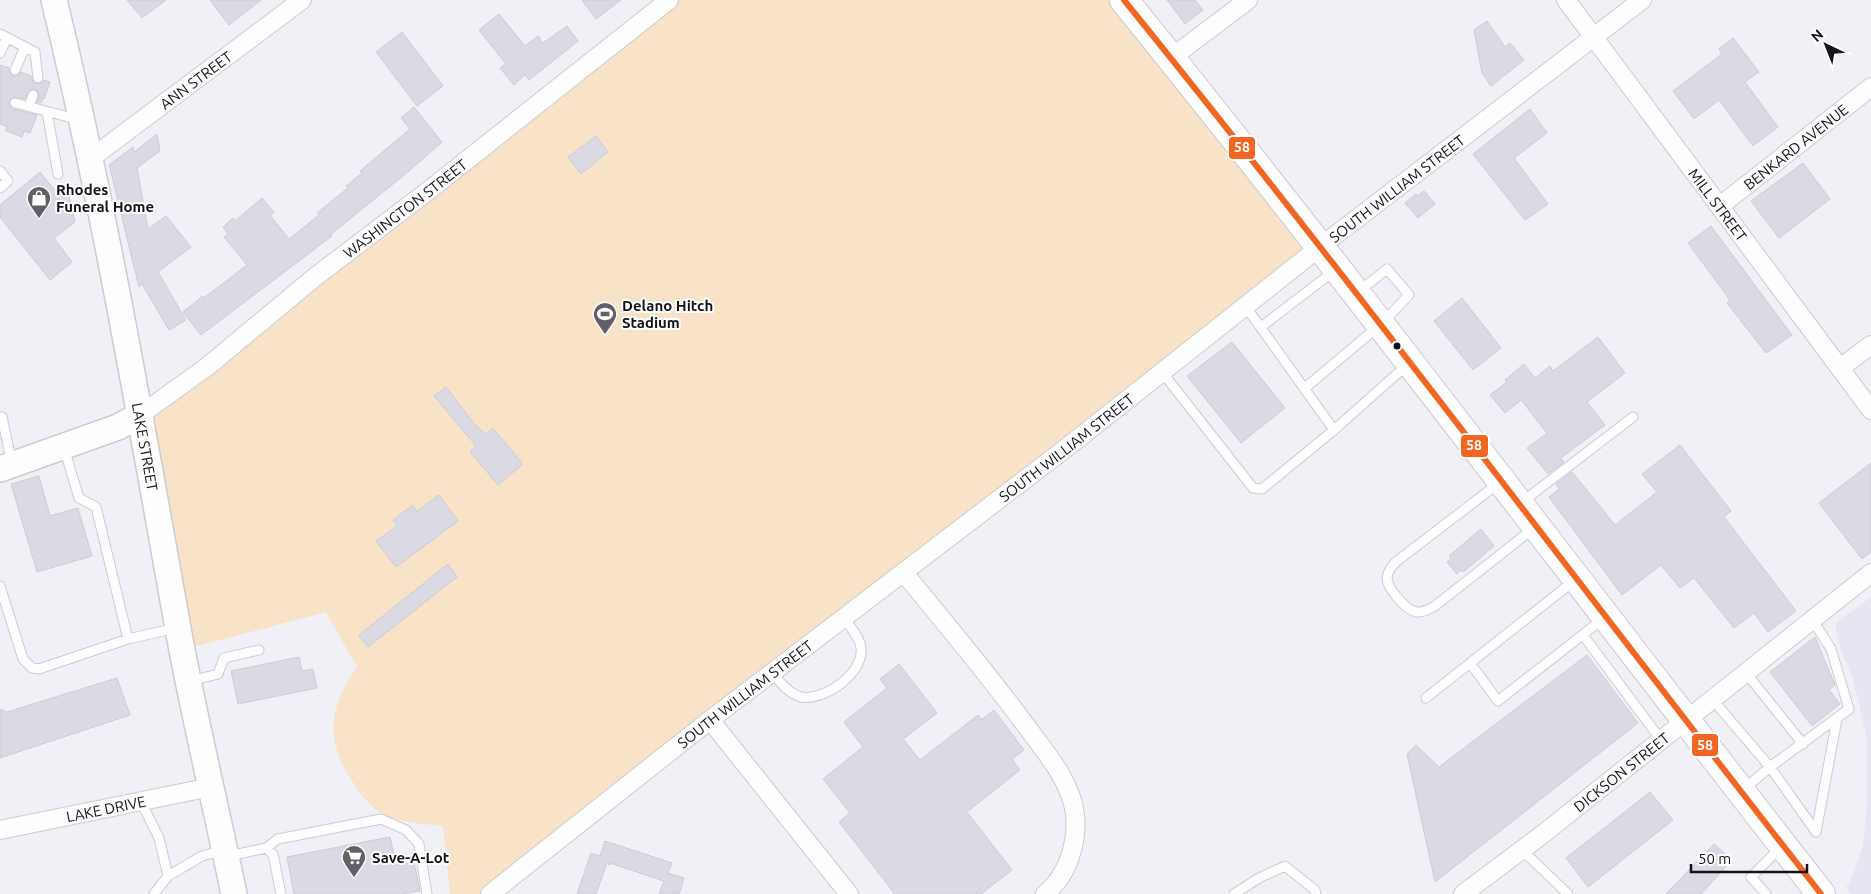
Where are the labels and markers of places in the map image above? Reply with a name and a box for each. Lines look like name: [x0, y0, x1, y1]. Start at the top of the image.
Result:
place label: Rhodes Funeral Home: [56, 181, 154, 215]
shop icon: Rhodes Funeral Home: [26, 185, 52, 219]
place label: Delano Hitch Stadium: [622, 297, 713, 331]
sports icon: Delano Hitch Stadium: [592, 301, 618, 335]
unlabelled marker: [1392, 341, 1402, 351]
supermarket icon: Save-A-Lot: [341, 844, 367, 878]
place label: Save-A-Lot: [372, 849, 450, 866]

